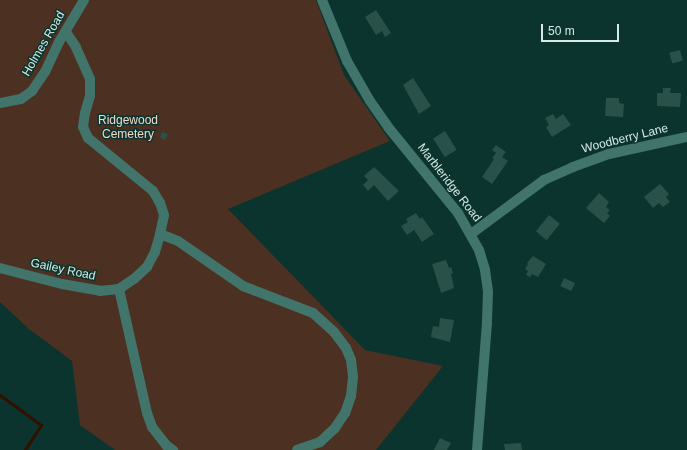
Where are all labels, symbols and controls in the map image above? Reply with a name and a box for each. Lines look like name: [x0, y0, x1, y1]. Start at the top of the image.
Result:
street label: Holmes Road: [20, 9, 68, 79]
scale bar: [543, 16, 621, 42]
text: 50 m: [548, 24, 575, 38]
park label: Ridgewood Cemetery: [98, 114, 158, 142]
street label: Woodberry Lane: [580, 121, 670, 157]
street label: Marbleridge Road: [414, 141, 484, 225]
street label: Gailey Road: [29, 256, 97, 284]

